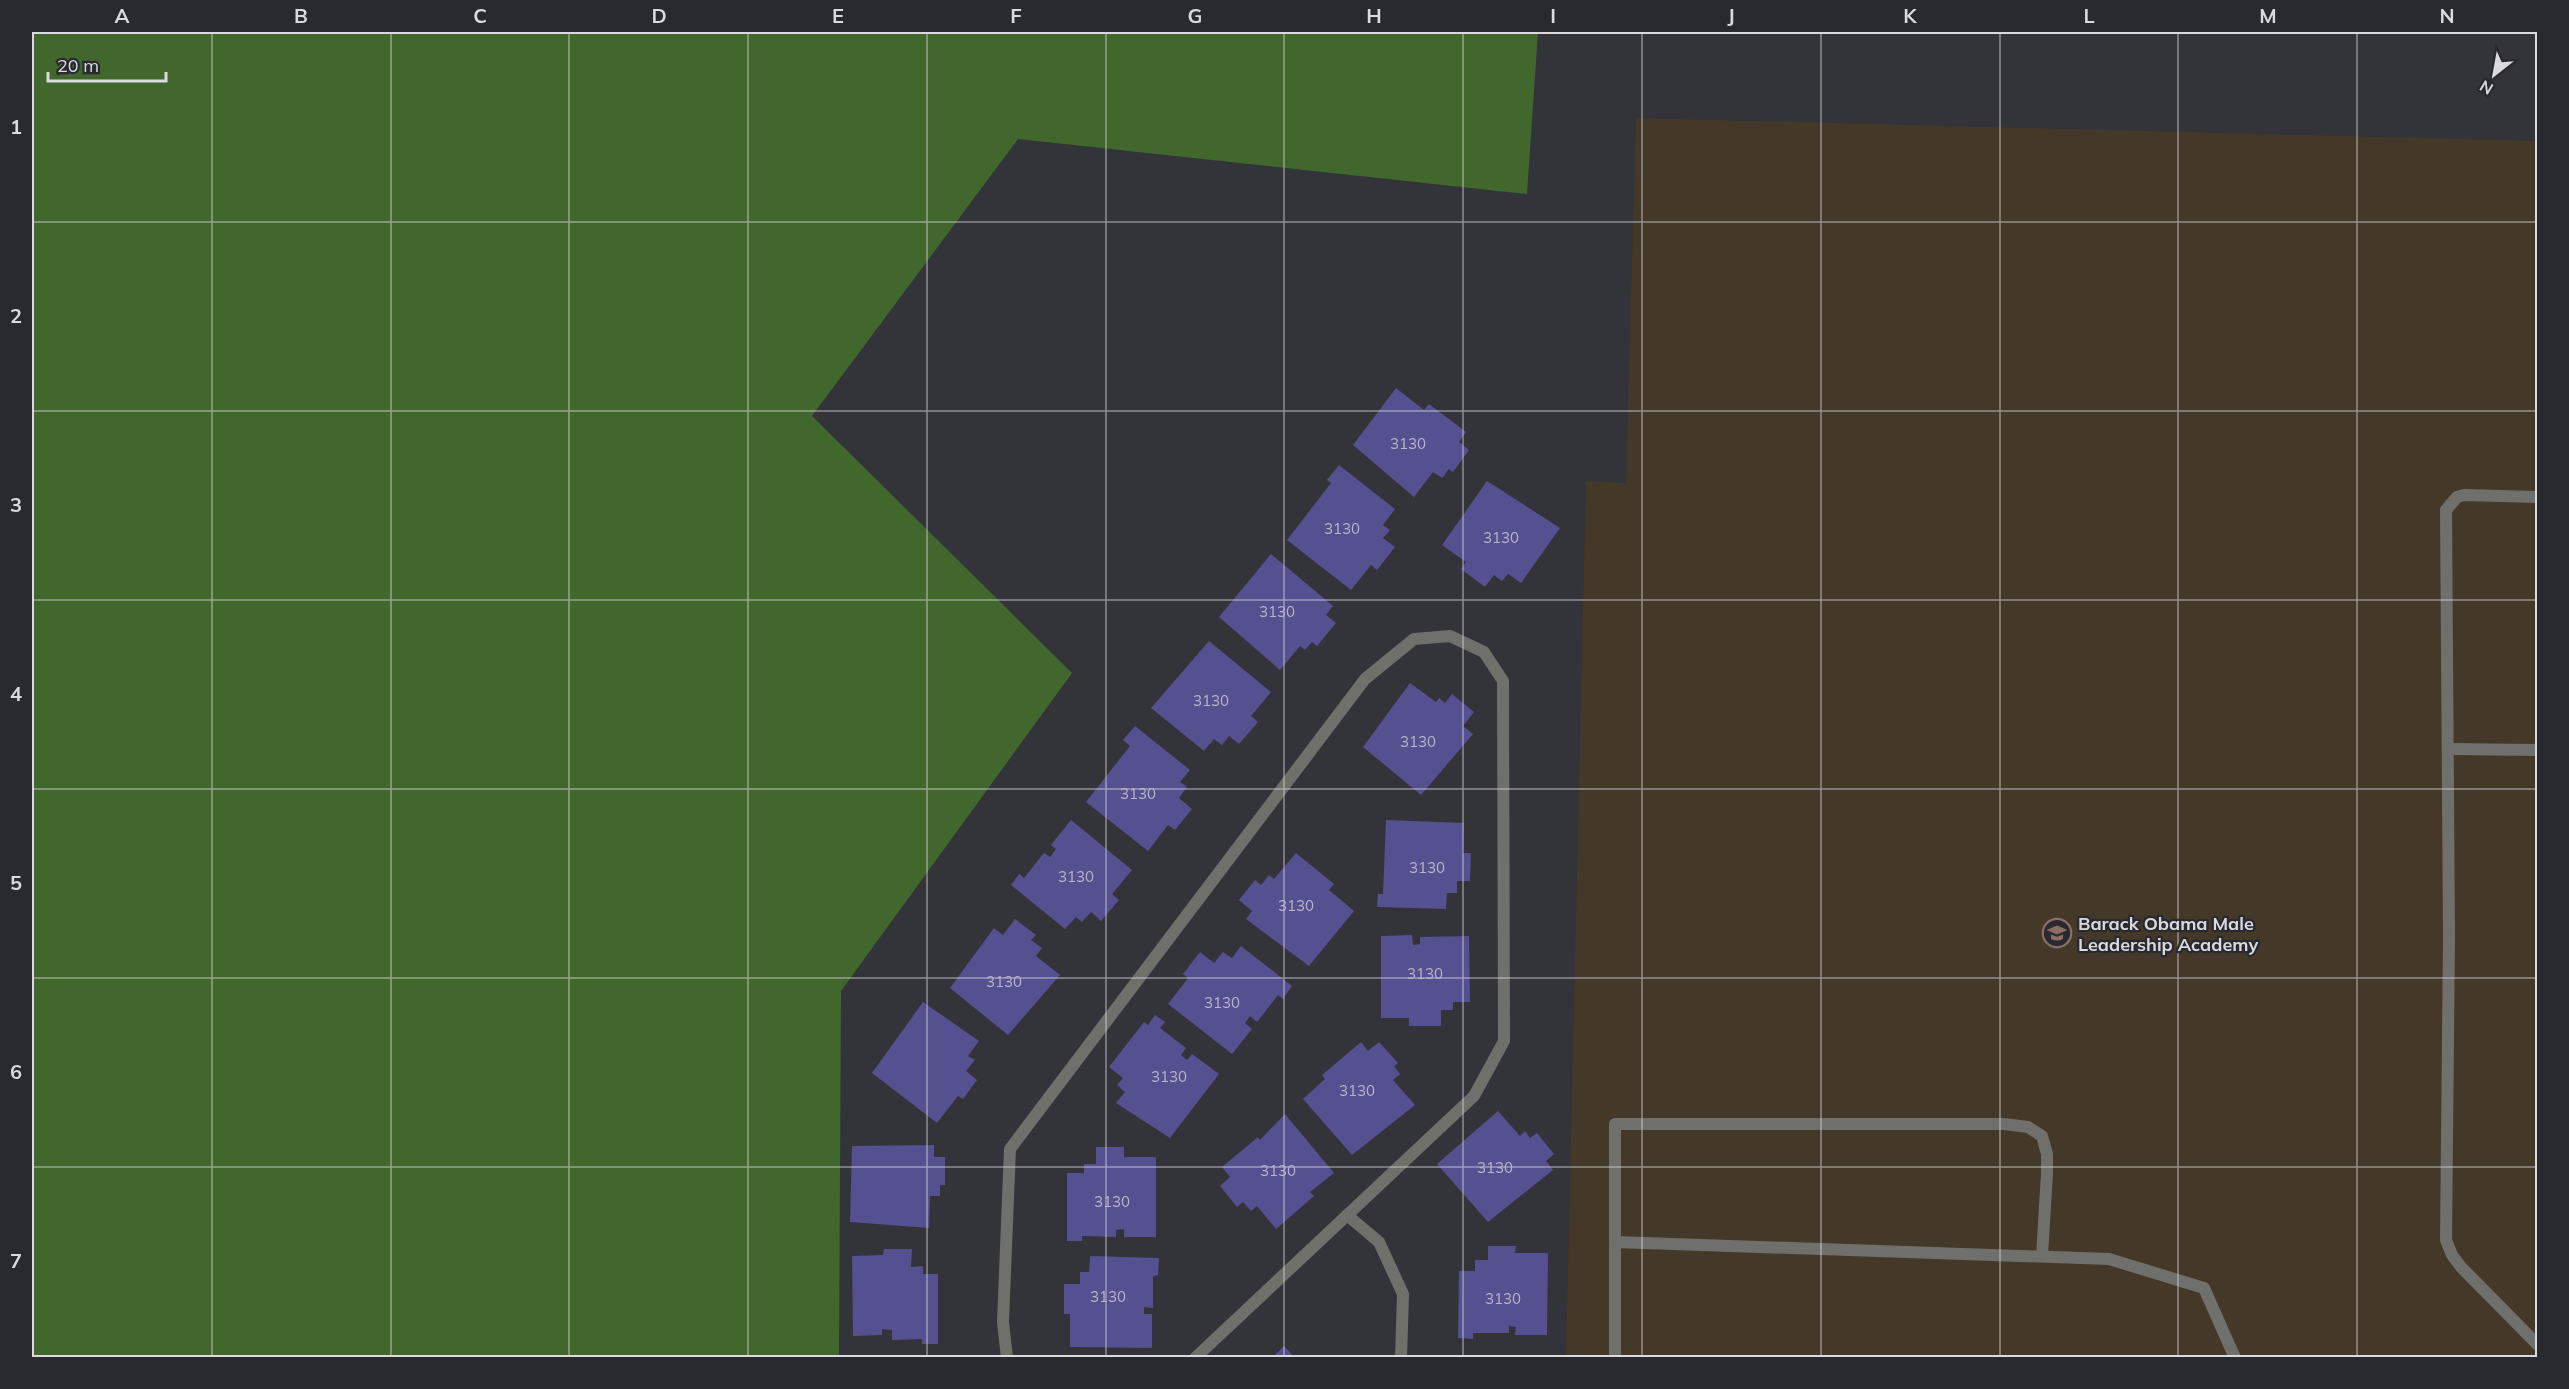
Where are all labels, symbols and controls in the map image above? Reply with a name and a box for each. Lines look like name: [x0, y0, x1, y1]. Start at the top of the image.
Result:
text: A: [115, 3, 130, 28]
text: B: [294, 3, 308, 28]
text: C: [473, 3, 487, 28]
text: D: [651, 3, 667, 28]
text: E: [832, 3, 844, 28]
text: F: [1010, 3, 1022, 28]
text: G: [1188, 3, 1202, 28]
text: H: [1366, 3, 1382, 28]
text: I: [1550, 3, 1556, 28]
text: J: [1727, 3, 1735, 28]
text: K: [1903, 3, 1917, 28]
text: L: [2083, 3, 2095, 28]
text: M: [2259, 3, 2277, 28]
text: N: [2439, 3, 2455, 28]
scale bar: [48, 45, 166, 83]
north arrow: [2464, 45, 2524, 105]
text: 20 m: [57, 54, 99, 77]
text: N: [2476, 76, 2497, 100]
text: 1: [10, 114, 22, 139]
text: 2: [10, 303, 22, 328]
house number: 3130: [1390, 434, 1426, 453]
text: 3: [10, 492, 22, 517]
house number: 3130: [1324, 519, 1360, 538]
house number: 3130: [1483, 528, 1519, 547]
house number: 3130: [1259, 602, 1295, 621]
text: 4: [10, 681, 22, 706]
house number: 3130: [1193, 691, 1229, 710]
house number: 3130: [1400, 732, 1436, 751]
house number: 3130: [1120, 784, 1156, 803]
house number: 3130: [1409, 858, 1445, 877]
house number: 3130: [1058, 867, 1094, 886]
text: 5: [10, 870, 22, 895]
house number: 3130: [1278, 896, 1314, 915]
place label: Barack Obama Male Leadership Academy: [2078, 912, 2258, 956]
school or university icon: Barack Obama Male Leadership Academy: [2041, 917, 2073, 949]
house number: 3130: [1407, 964, 1443, 983]
house number: 3130: [986, 972, 1022, 991]
house number: 3130: [1204, 993, 1240, 1012]
text: 6: [10, 1059, 22, 1084]
house number: 3130: [1151, 1067, 1187, 1086]
house number: 3130: [1339, 1081, 1375, 1100]
house number: 3130: [1477, 1158, 1513, 1177]
house number: 3130: [1260, 1161, 1296, 1180]
house number: 3130: [1094, 1192, 1130, 1211]
text: 7: [10, 1248, 22, 1273]
house number: 3130: [1090, 1287, 1126, 1306]
house number: 3130: [1485, 1289, 1521, 1308]

